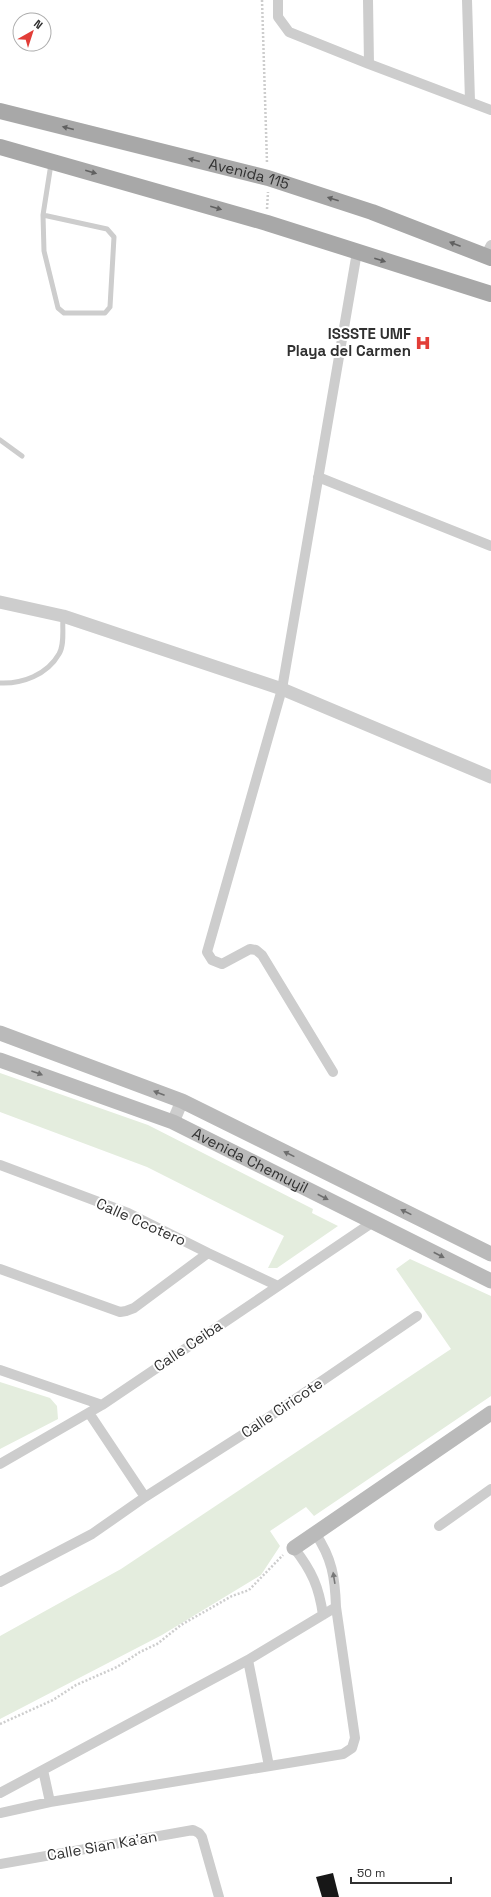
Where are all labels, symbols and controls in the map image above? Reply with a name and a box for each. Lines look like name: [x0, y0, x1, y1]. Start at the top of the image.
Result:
north arrow: [12, 12, 52, 52]
text: N: [31, 16, 46, 32]
one-way arrow: [62, 125, 74, 131]
street label: Avenida 115: [207, 154, 292, 193]
one-way arrow: [188, 157, 200, 163]
one-way arrow: [86, 169, 98, 175]
one-way arrow: [326, 196, 338, 202]
one-way arrow: [211, 205, 223, 211]
one-way arrow: [448, 240, 460, 246]
one-way arrow: [375, 257, 387, 263]
place label: ISSSTE UMF Playa del Carmen: [287, 324, 411, 360]
hospital icon: ISSSTE UMF Playa del Carmen: [414, 334, 432, 352]
one-way arrow: [31, 1071, 43, 1077]
one-way arrow: [153, 1089, 165, 1095]
street label: Avenida Chemuyil: [189, 1123, 311, 1197]
one-way arrow: [284, 1151, 295, 1158]
street label: Calle Ccotero: [93, 1193, 189, 1250]
one-way arrow: [317, 1194, 328, 1200]
one-way arrow: [400, 1209, 412, 1215]
one-way arrow: [433, 1252, 445, 1258]
street label: Calle Ceiba: [150, 1315, 226, 1375]
street label: Calle Ciricote: [237, 1373, 326, 1442]
one-way arrow: [331, 1572, 337, 1584]
street label: Calle Sian Ka'an: [45, 1826, 158, 1865]
scale bar: [351, 1859, 451, 1885]
text: 50 m: [357, 1865, 385, 1881]

